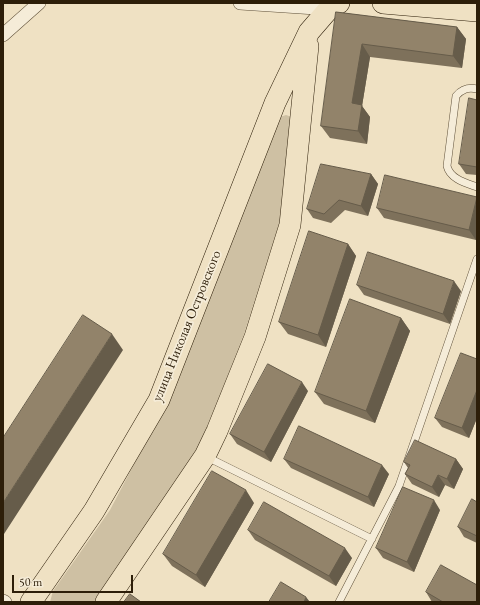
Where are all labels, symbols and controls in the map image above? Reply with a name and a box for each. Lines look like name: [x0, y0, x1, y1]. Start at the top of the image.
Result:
street label: улица Николая Островского: [149, 248, 225, 404]
scale bar: [14, 567, 135, 593]
text: 50 m: [19, 574, 42, 590]

